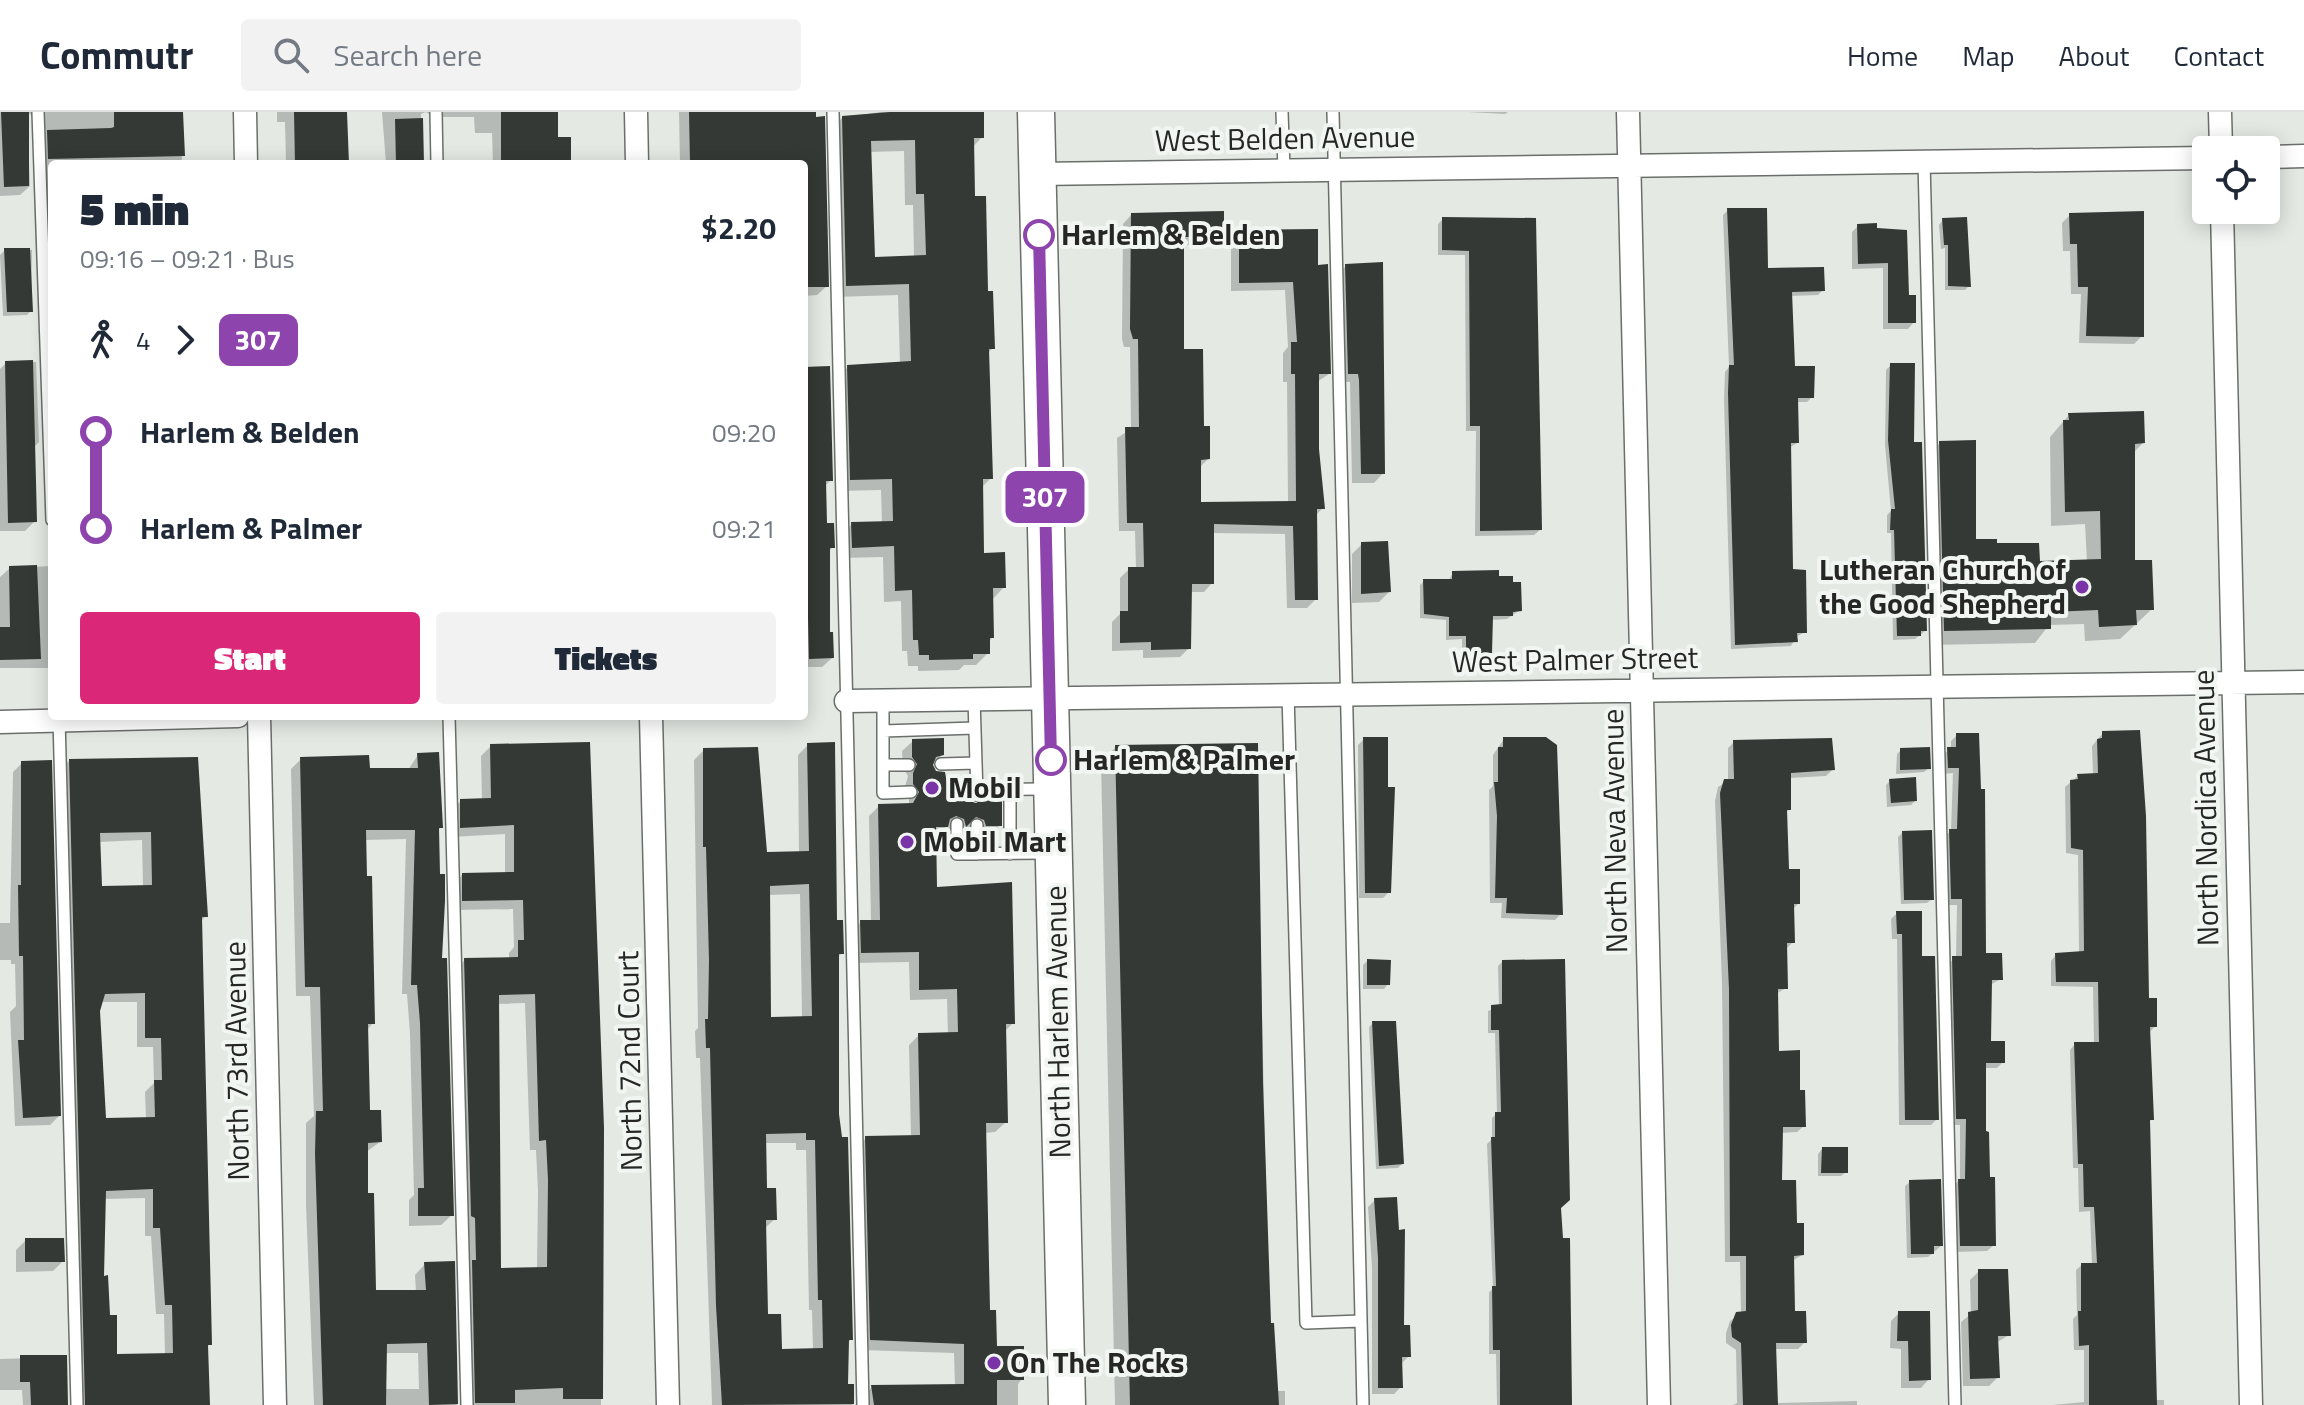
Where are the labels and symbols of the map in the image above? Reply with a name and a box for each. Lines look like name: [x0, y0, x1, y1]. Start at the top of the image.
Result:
street label: West Belden Avenue: [1154, 113, 1416, 163]
place label: Harlem & Belden: [1061, 211, 1281, 257]
marker: Harlem & Belden: [1024, 220, 1054, 250]
line badge: 307: [999, 471, 1091, 523]
place label: Lutheran Church of the Good Shepherd: [1819, 546, 2066, 626]
marker: Lutheran Church of the Good Shepherd: [2073, 578, 2091, 596]
street label: West Palmer Street: [1451, 634, 1699, 684]
street label: North Nordica Avenue: [2180, 669, 2230, 947]
street label: North Neva Avenue: [1589, 708, 1639, 954]
place label: Harlem & Palmer: [1073, 736, 1295, 782]
marker: Harlem & Palmer: [1036, 745, 1066, 775]
place label: Mobil: [948, 764, 1022, 810]
marker: Mobil: [923, 779, 941, 797]
place label: Mobil Mart: [923, 818, 1067, 864]
marker: Mobil Mart: [898, 833, 916, 851]
street label: North Harlem Avenue: [1032, 885, 1082, 1159]
street label: North 73rd Avenue: [211, 941, 261, 1181]
street label: North 72nd Court: [604, 950, 654, 1172]
place label: On The Rocks: [1010, 1339, 1184, 1385]
marker: On The Rocks: [985, 1354, 1003, 1372]

